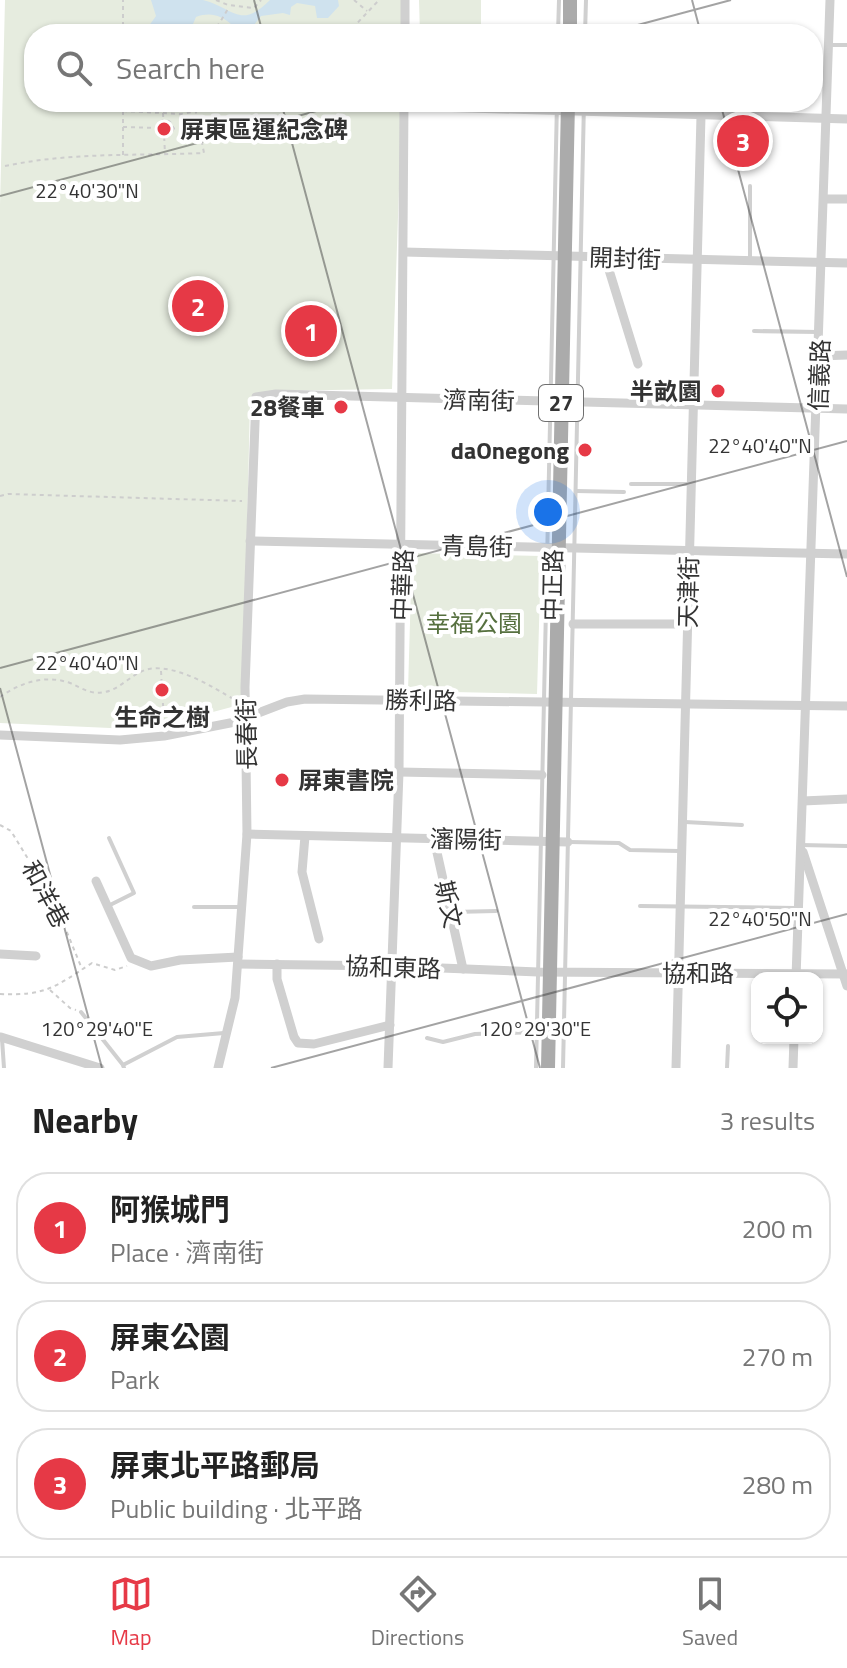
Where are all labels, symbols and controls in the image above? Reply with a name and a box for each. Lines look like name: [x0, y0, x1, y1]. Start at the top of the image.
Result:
search box: [24, 24, 823, 112]
text: Search here: [116, 45, 265, 91]
icon: search: [52, 46, 96, 90]
place label: 屏東區運紀念碑: [180, 111, 348, 147]
pin: 3: [717, 111, 769, 171]
marker: 屏東區運紀念碑: [155, 120, 173, 138]
text: 22°40'30"N: [35, 175, 139, 206]
street label: 開封街: [588, 239, 662, 277]
pin: 2: [172, 276, 224, 336]
pin: 1: [285, 301, 337, 361]
street label: 信義路: [800, 338, 838, 412]
place label: 半畝園: [630, 373, 702, 409]
street label: 濟南街: [443, 381, 515, 419]
marker: 半畝園: [709, 382, 727, 400]
road number: 27: [539, 385, 583, 421]
place label: 28餐車: [250, 389, 325, 425]
marker: 28餐車: [332, 398, 350, 416]
text: 22°40'40"N: [708, 430, 812, 461]
place label: daOnegong: [451, 432, 569, 468]
marker: daOnegong: [576, 441, 594, 459]
your location: [528, 492, 568, 532]
street label: 青島街: [441, 527, 513, 565]
street label: 中華路: [383, 548, 421, 622]
street label: 中正路: [533, 549, 571, 621]
street label: 天津街: [669, 556, 707, 628]
park label: 幸福公園: [426, 605, 522, 641]
text: 22°40'40"N: [35, 647, 139, 678]
marker: 生命之樹: [153, 681, 171, 699]
street label: 勝利路: [385, 681, 457, 719]
street label: 長春街: [227, 698, 265, 770]
place label: 生命之樹: [114, 699, 210, 735]
place label: 屏東書院: [298, 762, 394, 798]
marker: 屏東書院: [273, 771, 291, 789]
street label: 瀋陽街: [430, 820, 502, 858]
street label: 和洋巷: [13, 854, 79, 934]
street label: 斯文: [426, 877, 472, 931]
text: 22°40'50"N: [708, 903, 812, 934]
street label: 協和東路: [344, 947, 442, 987]
street label: 協和路: [662, 955, 734, 991]
map controls: [751, 972, 823, 1044]
button: locate: [751, 972, 823, 1044]
text: 120°29'40"E: [41, 1013, 153, 1044]
text: 120°29'30"E: [479, 1013, 591, 1044]
text: Nearby: [32, 1094, 138, 1146]
text: 3 results: [720, 1101, 815, 1140]
text: 阿猴城門: [110, 1186, 230, 1232]
text: 1: [53, 1209, 67, 1248]
text: 200 m: [742, 1209, 813, 1248]
text: Place · 濟南街: [110, 1233, 264, 1272]
text: 屏東公園: [110, 1314, 230, 1360]
text: 2: [53, 1337, 67, 1376]
text: 270 m: [742, 1337, 813, 1376]
text: Park: [110, 1360, 160, 1399]
text: 屏東北平路郵局: [110, 1442, 320, 1488]
text: 3: [53, 1465, 67, 1504]
text: 280 m: [742, 1465, 813, 1504]
text: Public building · 北平路: [110, 1489, 363, 1528]
tab: Map: [109, 1572, 153, 1654]
tab: Directions: [371, 1572, 464, 1654]
tab: Saved: [682, 1572, 738, 1654]

